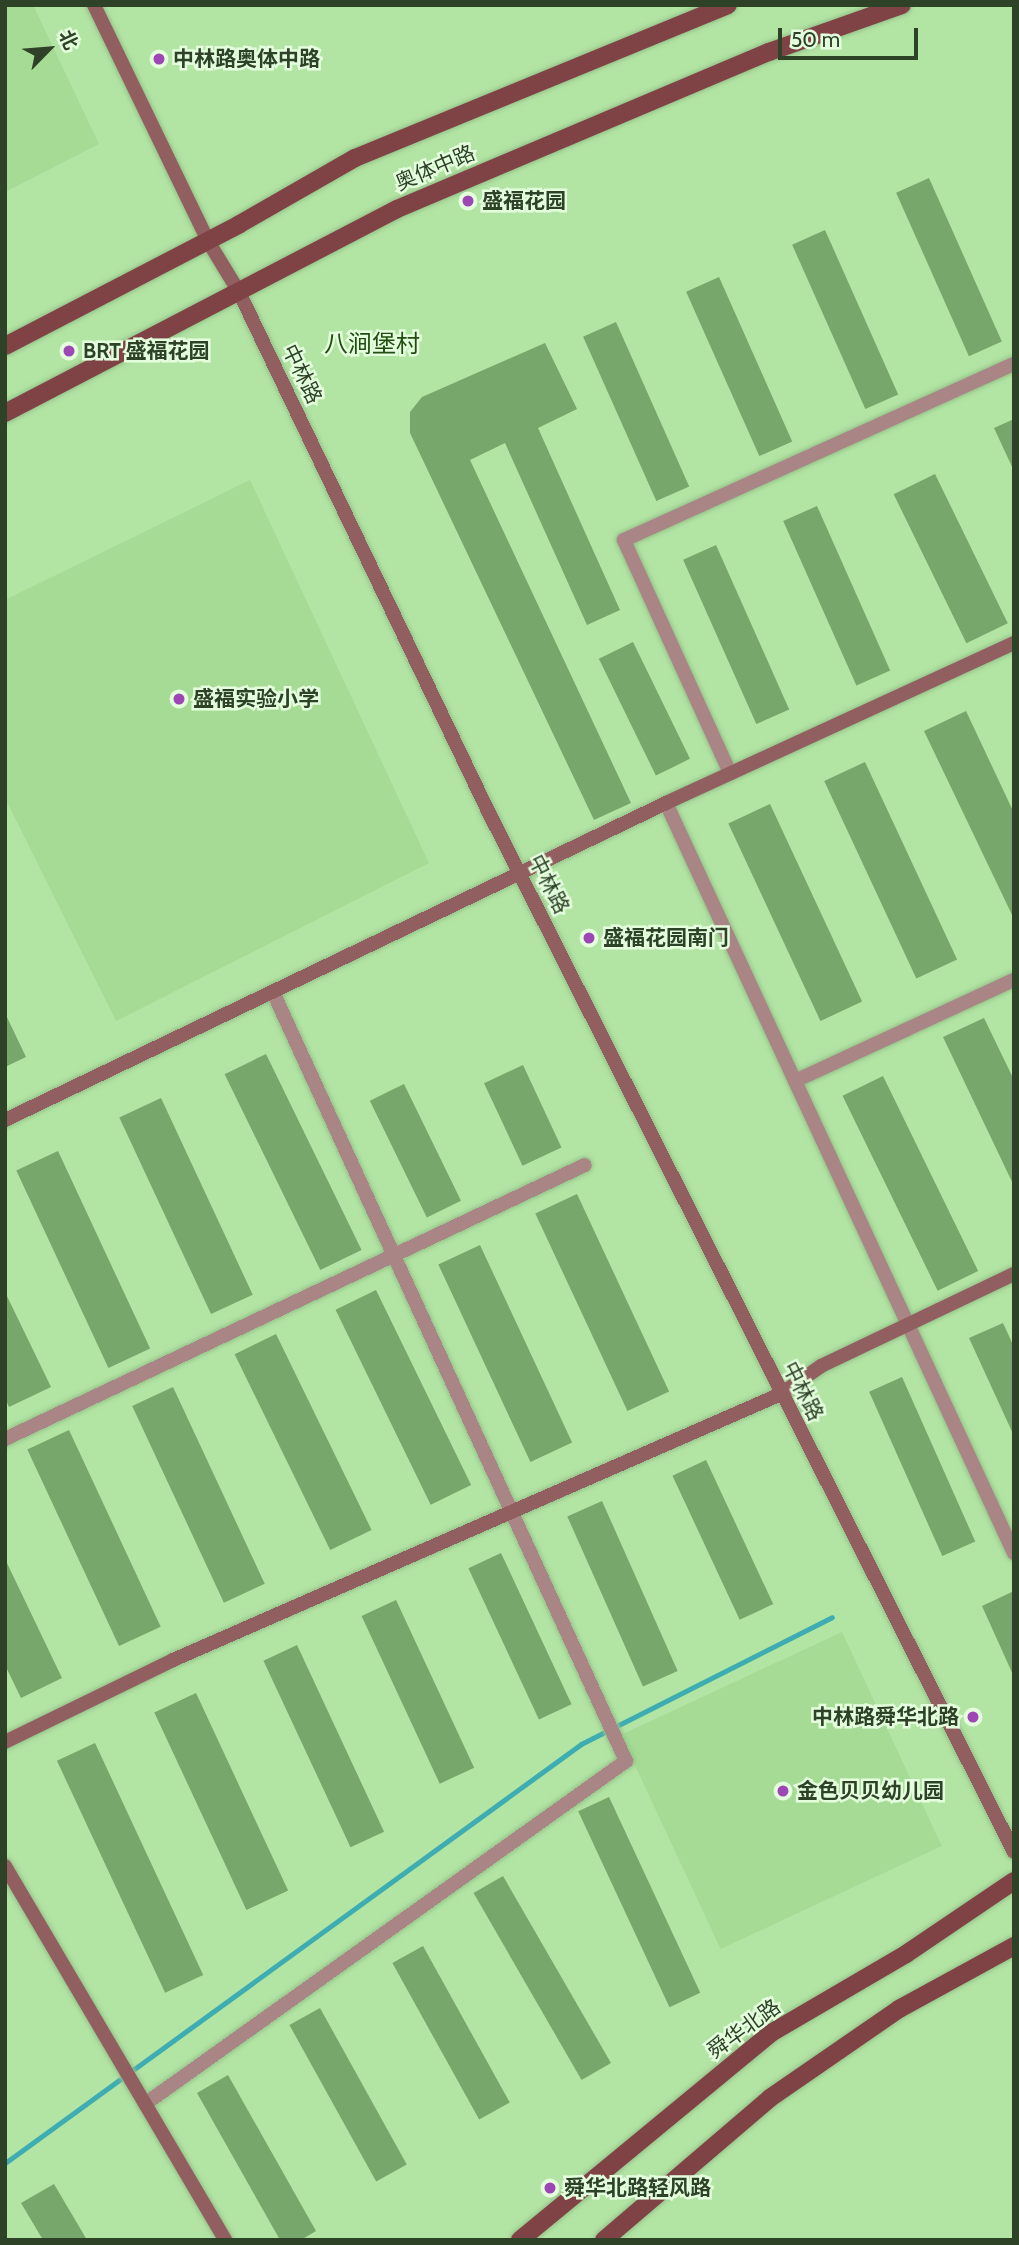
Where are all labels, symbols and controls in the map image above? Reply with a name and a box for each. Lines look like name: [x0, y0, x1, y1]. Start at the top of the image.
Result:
north arrow: [14, 14, 84, 84]
scale bar: [781, 14, 921, 58]
text: 北: [54, 26, 83, 53]
text: 50 m: [791, 27, 840, 52]
place label: 中林路奥体中路: [173, 46, 320, 72]
marker: 中林路奥体中路: [151, 51, 167, 67]
street label: 奥体中路: [391, 140, 479, 196]
place label: 盛福花园: [482, 188, 566, 214]
marker: 盛福花园: [460, 193, 476, 209]
district label: 八涧堡村: [324, 330, 420, 358]
place label: BRT 盛福花园: [83, 338, 210, 364]
street label: 中林路: [277, 340, 327, 408]
marker: BRT 盛福花园: [61, 343, 77, 359]
place label: 盛福实验小学: [193, 686, 319, 712]
marker: 盛福实验小学: [171, 691, 187, 707]
street label: 中林路: [523, 850, 575, 918]
place label: 盛福花园南门: [603, 925, 729, 951]
marker: 盛福花园南门: [581, 930, 597, 946]
street label: 中林路: [777, 1357, 829, 1425]
place label: 中林路舜华北路: [812, 1704, 959, 1730]
marker: 中林路舜华北路: [965, 1709, 981, 1725]
place label: 金色贝贝幼儿园: [797, 1778, 944, 1804]
marker: 金色贝贝幼儿园: [775, 1783, 791, 1799]
street label: 舜华北路: [703, 1994, 785, 2064]
place label: 舜华北路轻风路: [564, 2175, 711, 2201]
marker: 舜华北路轻风路: [542, 2180, 558, 2196]

